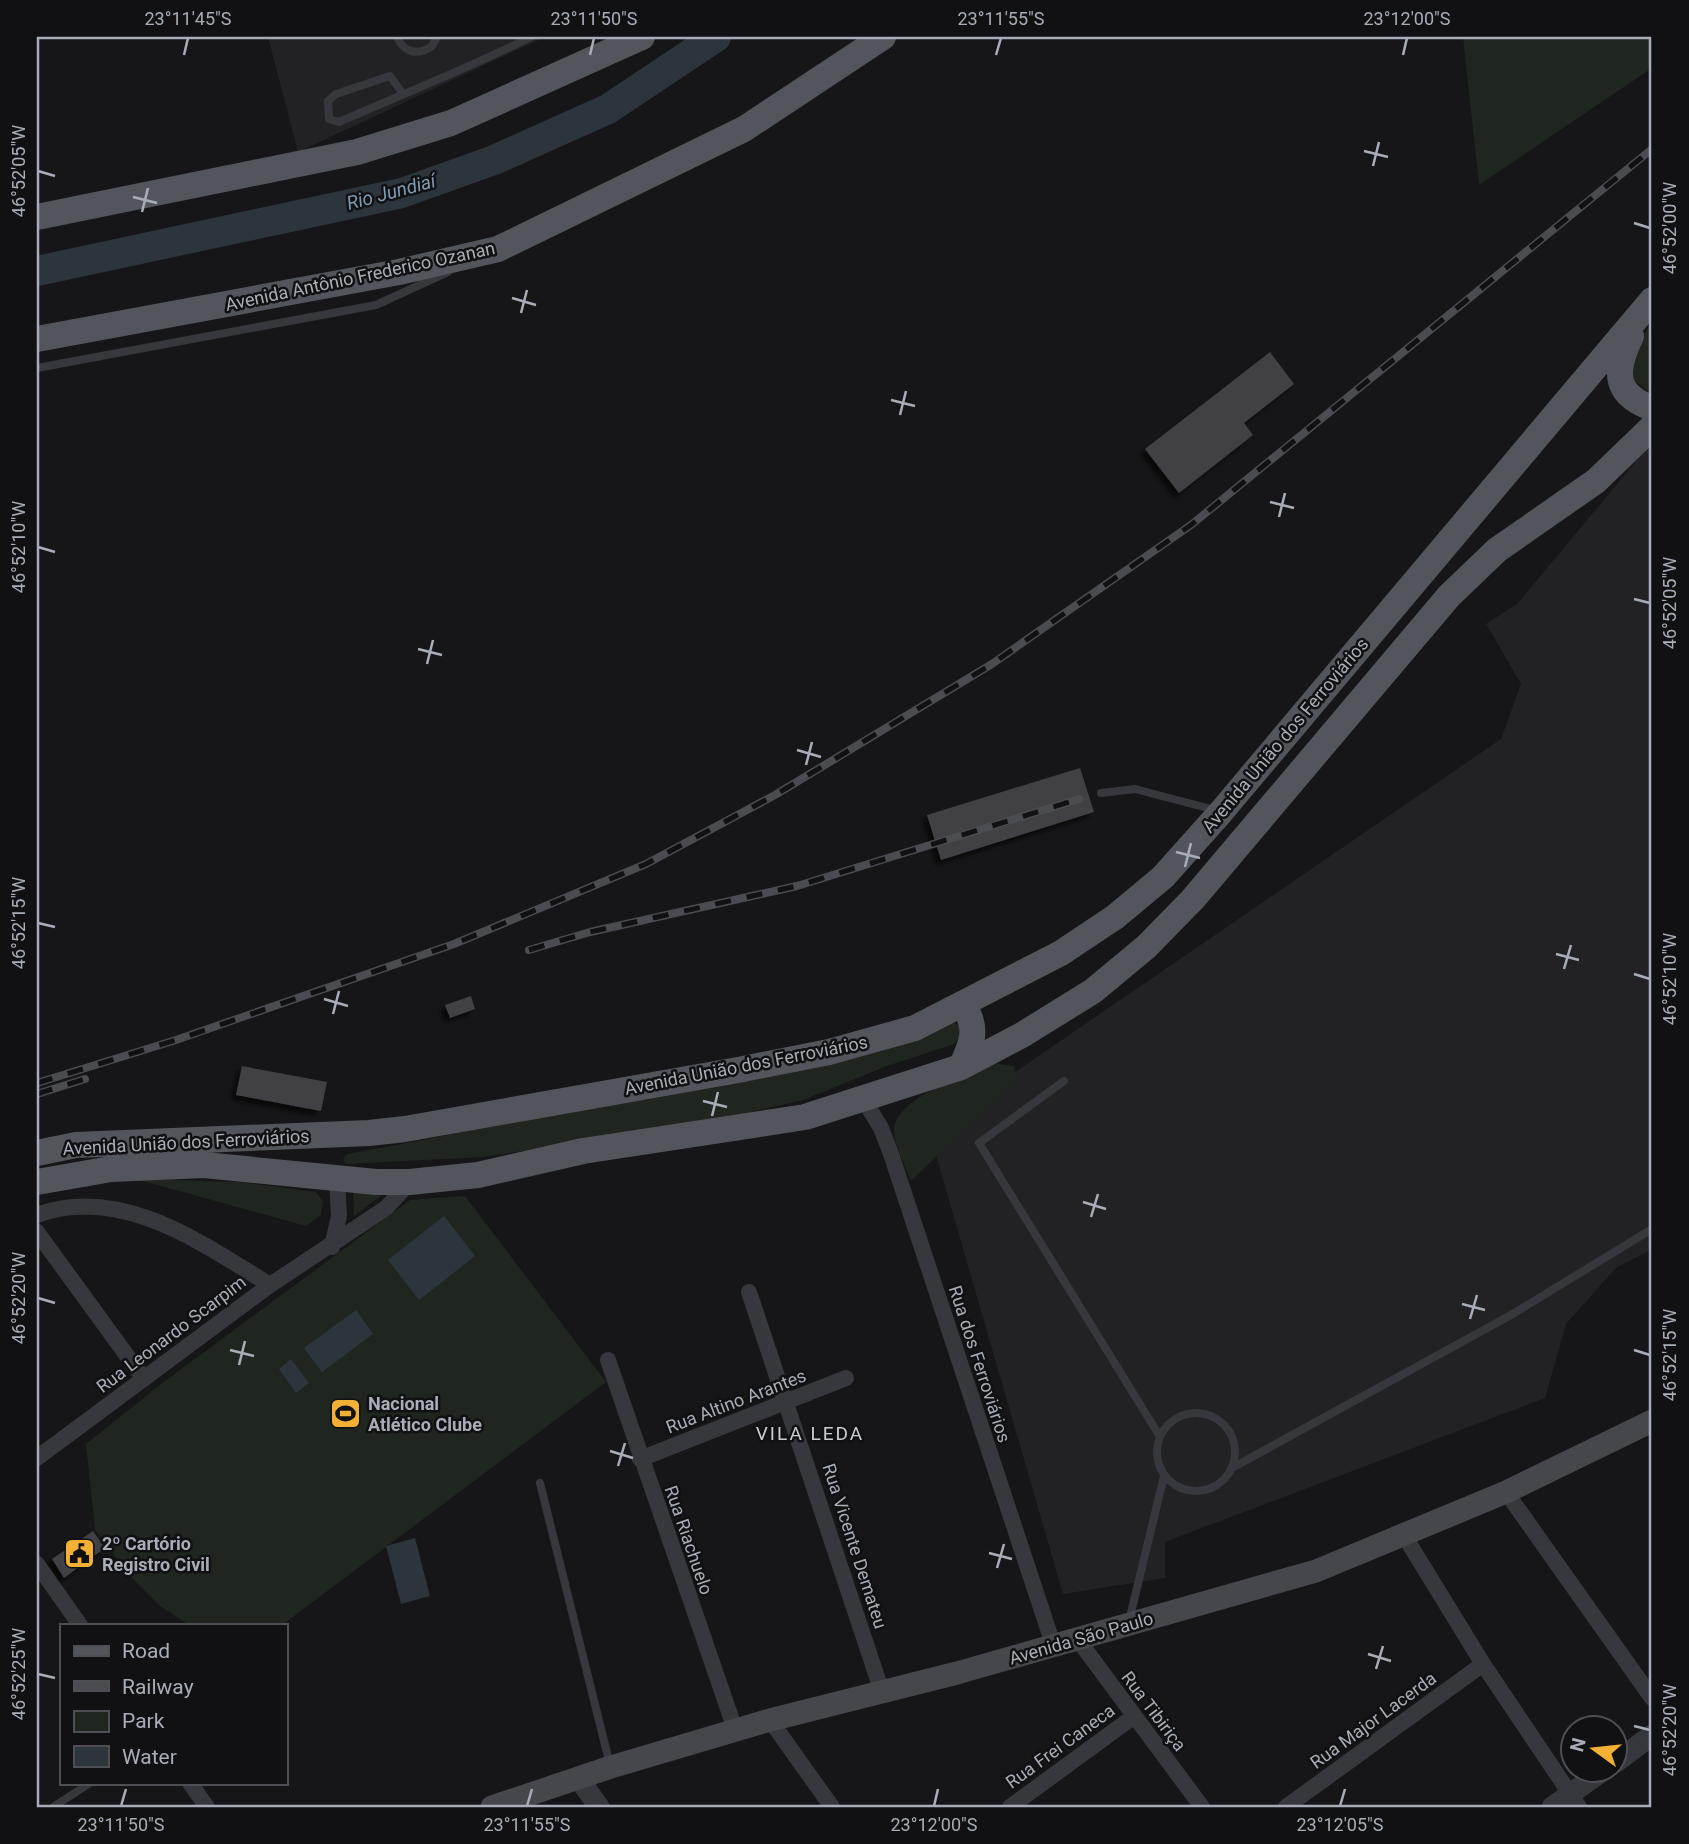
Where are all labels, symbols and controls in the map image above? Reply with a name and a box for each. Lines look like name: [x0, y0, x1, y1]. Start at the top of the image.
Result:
text: 23°11'45"S: [144, 8, 232, 29]
text: 23°11'50"S: [550, 8, 638, 29]
text: 23°11'55"S: [957, 8, 1045, 29]
text: 23°12'00"S: [1363, 8, 1451, 29]
text: 46°52'05"W: [8, 125, 29, 217]
water label: Rio Jundiaí: [344, 168, 440, 215]
text: 46°52'00"W: [1659, 182, 1680, 274]
street label: Avenida Antônio Frederico Ozanan: [223, 237, 497, 315]
text: 46°52'10"W: [8, 501, 29, 593]
text: 46°52'05"W: [1659, 557, 1680, 649]
street label: Avenida União dos Ferroviários: [1197, 634, 1373, 836]
text: 46°52'15"W: [8, 877, 29, 969]
text: 46°52'10"W: [1659, 933, 1680, 1025]
street label: Avenida União dos Ferroviários: [623, 1031, 869, 1099]
street label: Avenida União dos Ferroviários: [62, 1125, 310, 1159]
text: 46°52'20"W: [8, 1252, 29, 1344]
street label: Rua Leonardo Scarpim: [92, 1271, 250, 1397]
street label: Rua dos Ferroviários: [945, 1283, 1015, 1445]
text: 46°52'15"W: [1659, 1309, 1680, 1401]
street label: Rua Altino Arantes: [663, 1365, 809, 1437]
place label: Nacional Atlético Clube: [368, 1393, 482, 1435]
sports icon: Nacional Atlético Clube: [328, 1396, 362, 1430]
district label: VILA LEDA: [756, 1422, 864, 1445]
street label: Rua Vicente Demateu: [818, 1461, 892, 1631]
street label: Rua Riachuelo: [661, 1483, 717, 1597]
place label: 2º Cartório Registro Civil: [102, 1533, 210, 1575]
public building icon: 2º Cartório Registro Civil: [62, 1536, 96, 1570]
street label: Avenida São Paulo: [1006, 1607, 1156, 1669]
legend: [60, 1624, 287, 1784]
text: 46°52'25"W: [8, 1628, 29, 1720]
text: Road: [122, 1639, 170, 1663]
street label: Rua Tibiriça: [1117, 1667, 1191, 1755]
street label: Rua Major Lacerda: [1306, 1667, 1440, 1773]
text: Railway: [122, 1675, 194, 1699]
text: 46°52'20"W: [1659, 1684, 1680, 1776]
street label: Rua Frei Caneca: [1001, 1699, 1119, 1793]
text: Park: [122, 1709, 165, 1733]
north arrow: [1560, 1714, 1630, 1784]
text: N: [1565, 1735, 1591, 1754]
text: Water: [122, 1745, 177, 1769]
text: 23°11'50"S: [77, 1814, 165, 1835]
text: 23°11'55"S: [483, 1814, 571, 1835]
text: 23°12'00"S: [890, 1814, 978, 1835]
text: 23°12'05"S: [1296, 1814, 1384, 1835]

